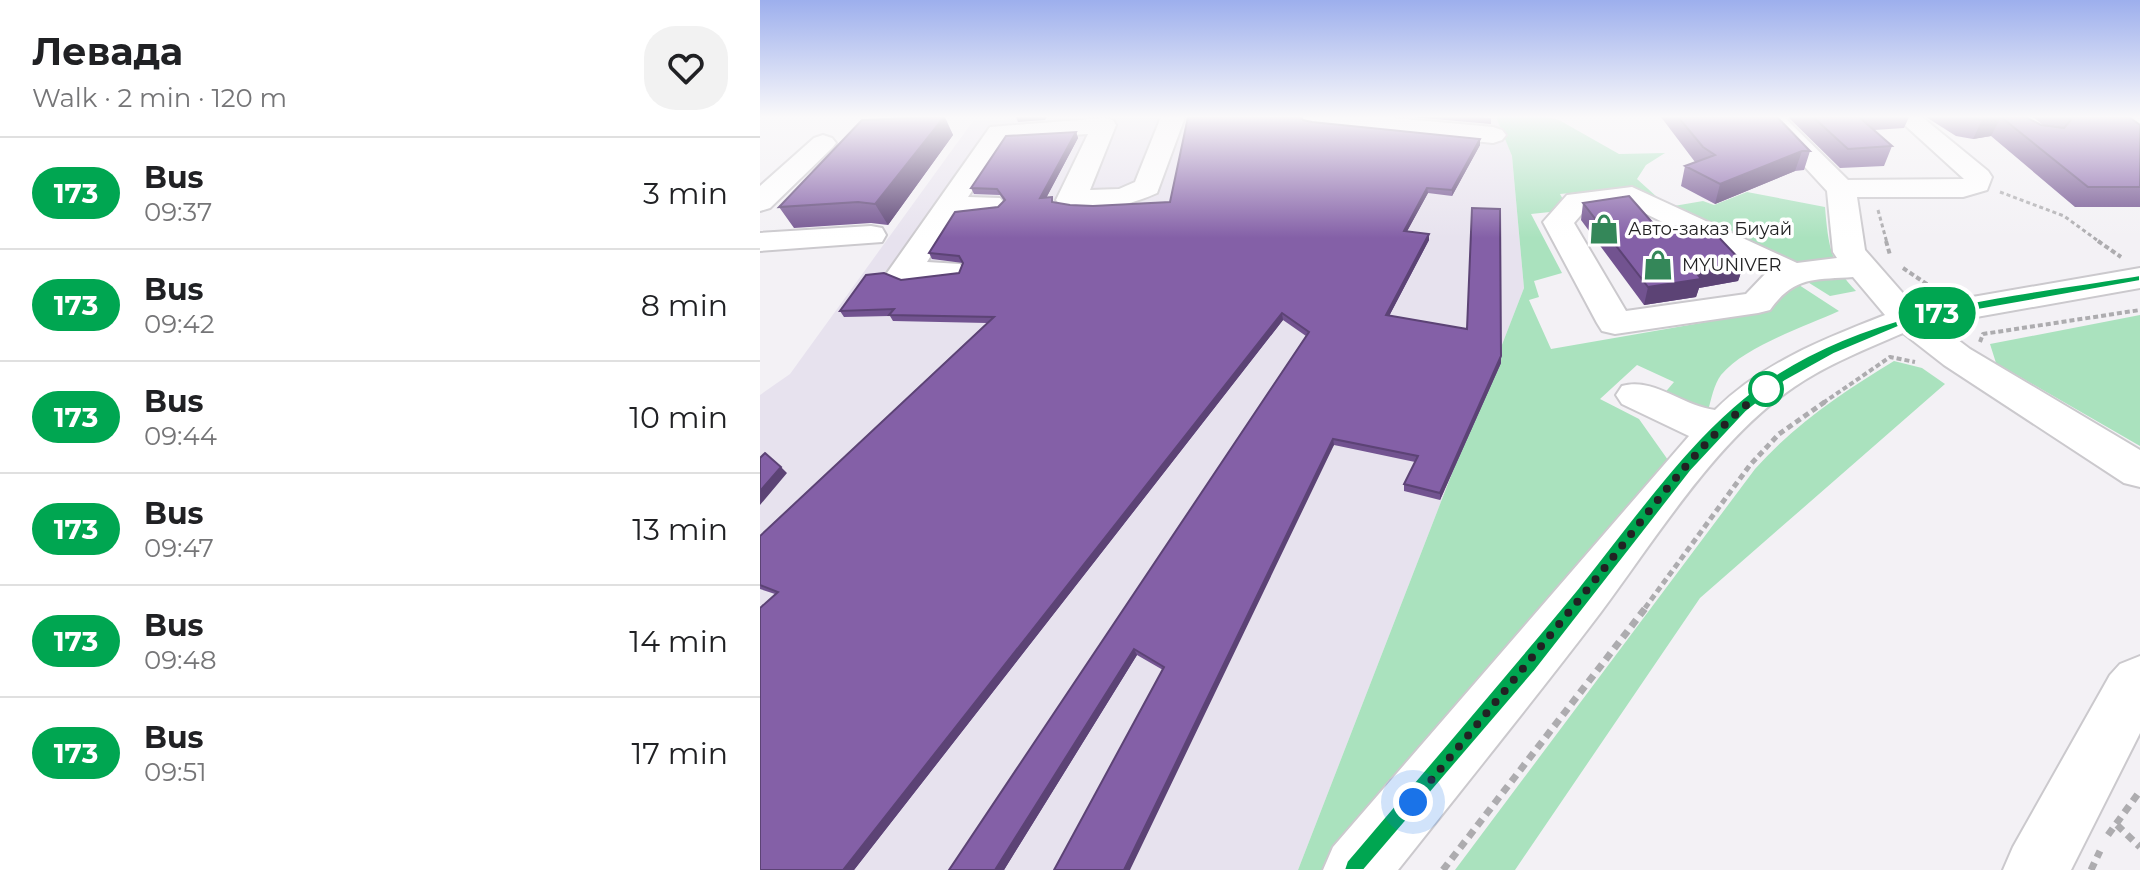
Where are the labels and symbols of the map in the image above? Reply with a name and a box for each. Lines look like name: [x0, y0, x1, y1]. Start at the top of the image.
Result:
shop icon: Авто-заказ Биуай: [1587, 212, 1621, 246]
place label: Авто-заказ Биуай: [1628, 218, 1792, 240]
shop icon: MYUNIVER: [1641, 248, 1675, 282]
place label: MYUNIVER: [1682, 254, 1782, 276]
line badge: 173: [1891, 287, 1983, 339]
unlabelled marker: [1749, 372, 1783, 406]
your location: [1393, 782, 1433, 822]

